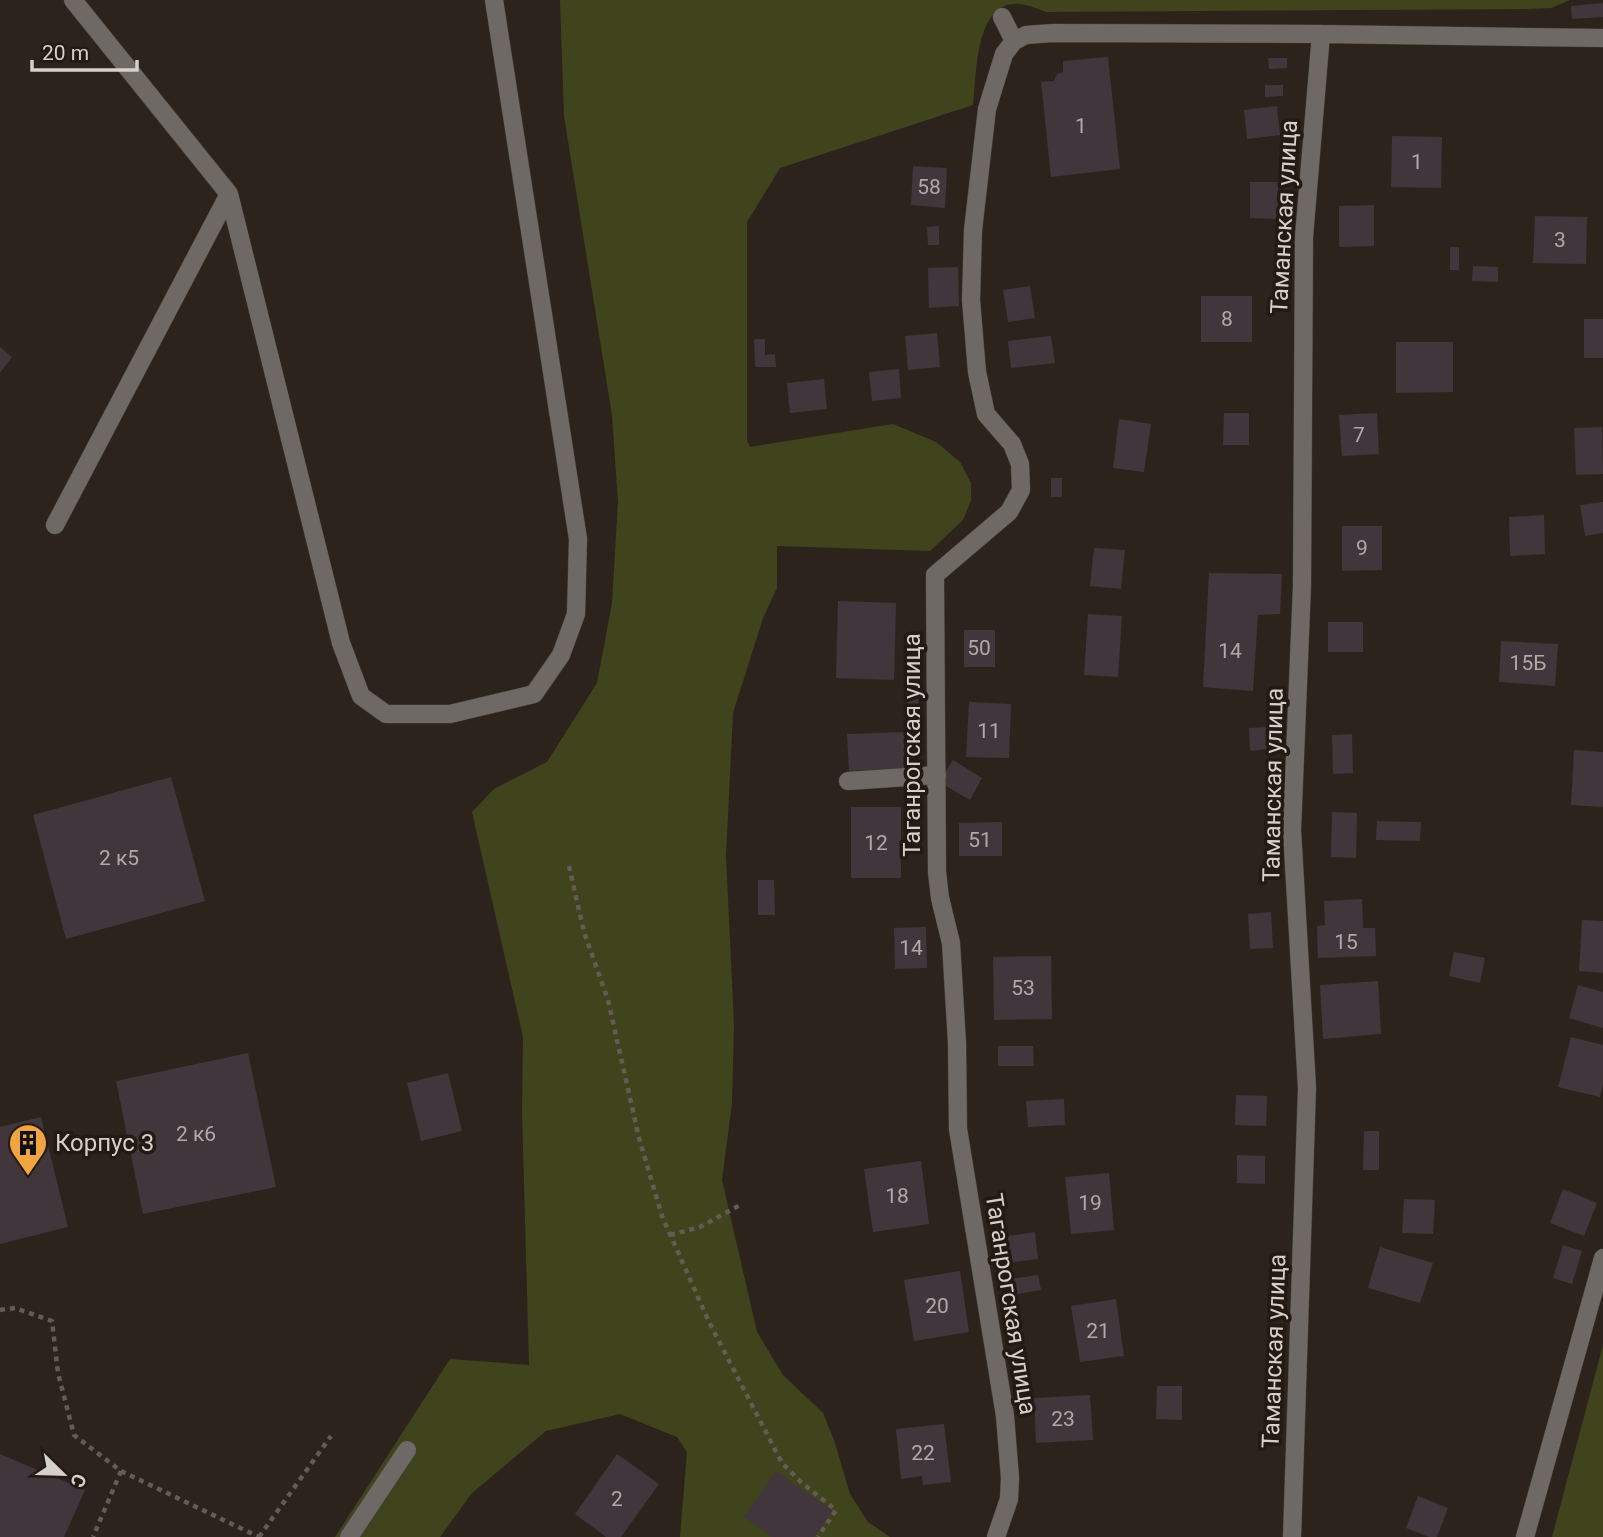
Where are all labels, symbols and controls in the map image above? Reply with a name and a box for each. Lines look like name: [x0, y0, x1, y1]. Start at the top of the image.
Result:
scale bar: [32, 28, 136, 72]
text: 20 m: [42, 41, 89, 65]
house number: 1: [1075, 114, 1087, 138]
street label: Таманская улица: [1265, 119, 1303, 315]
house number: 1: [1411, 150, 1423, 174]
house number: 58: [917, 175, 941, 199]
house number: 3: [1554, 228, 1566, 252]
house number: 8: [1221, 307, 1233, 331]
house number: 7: [1353, 423, 1365, 447]
house number: 9: [1356, 536, 1368, 560]
street label: Таганрогская улица: [898, 633, 926, 857]
house number: 50: [967, 636, 991, 660]
house number: 14: [1218, 639, 1242, 663]
house number: 15Б: [1510, 651, 1546, 675]
street label: Таманская улица: [1257, 688, 1289, 882]
house number: 11: [977, 719, 1001, 743]
house number: 51: [968, 828, 992, 852]
house number: 12: [864, 831, 888, 855]
house number: 2 к5: [99, 846, 139, 870]
house number: 15: [1334, 930, 1358, 954]
house number: 14: [899, 936, 923, 960]
house number: 53: [1011, 976, 1035, 1000]
building icon: Корпус 3: [7, 1122, 49, 1177]
house number: 2 к6: [176, 1122, 216, 1146]
place label: Корпус 3: [55, 1129, 154, 1157]
house number: 18: [885, 1184, 909, 1208]
street label: Таганрогская улица: [980, 1191, 1042, 1417]
house number: 19: [1078, 1191, 1102, 1215]
street label: Таманская улица: [1257, 1253, 1291, 1449]
house number: 20: [925, 1294, 949, 1318]
house number: 21: [1086, 1319, 1110, 1343]
house number: 23: [1051, 1407, 1075, 1431]
north arrow: [28, 1439, 98, 1509]
house number: 22: [911, 1441, 935, 1465]
text: С: [65, 1470, 91, 1491]
house number: 2: [611, 1487, 623, 1511]

